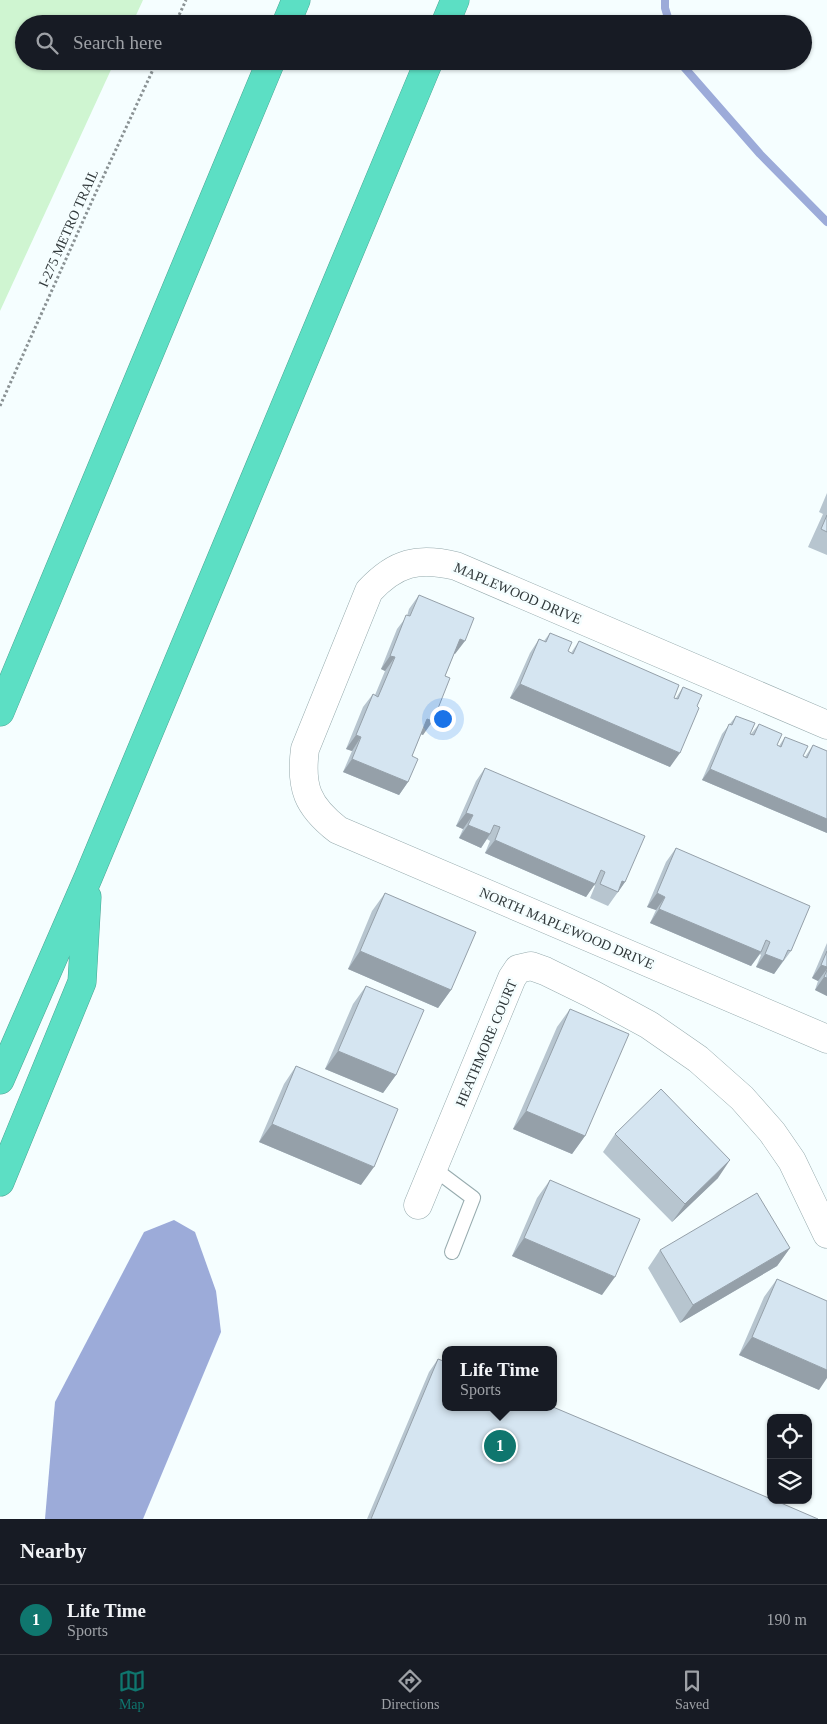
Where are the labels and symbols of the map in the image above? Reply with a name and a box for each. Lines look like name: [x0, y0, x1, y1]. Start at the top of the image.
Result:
street label: I-275 METRO TRAIL: [36, 167, 101, 289]
street label: MAPLEWOOD DRIVE: [452, 560, 584, 627]
your location: [430, 706, 456, 732]
street label: NORTH MAPLEWOOD DRIVE: [477, 885, 656, 972]
street label: HEATHMORE COURT: [453, 977, 520, 1109]
pin: 1: [484, 1427, 516, 1465]

